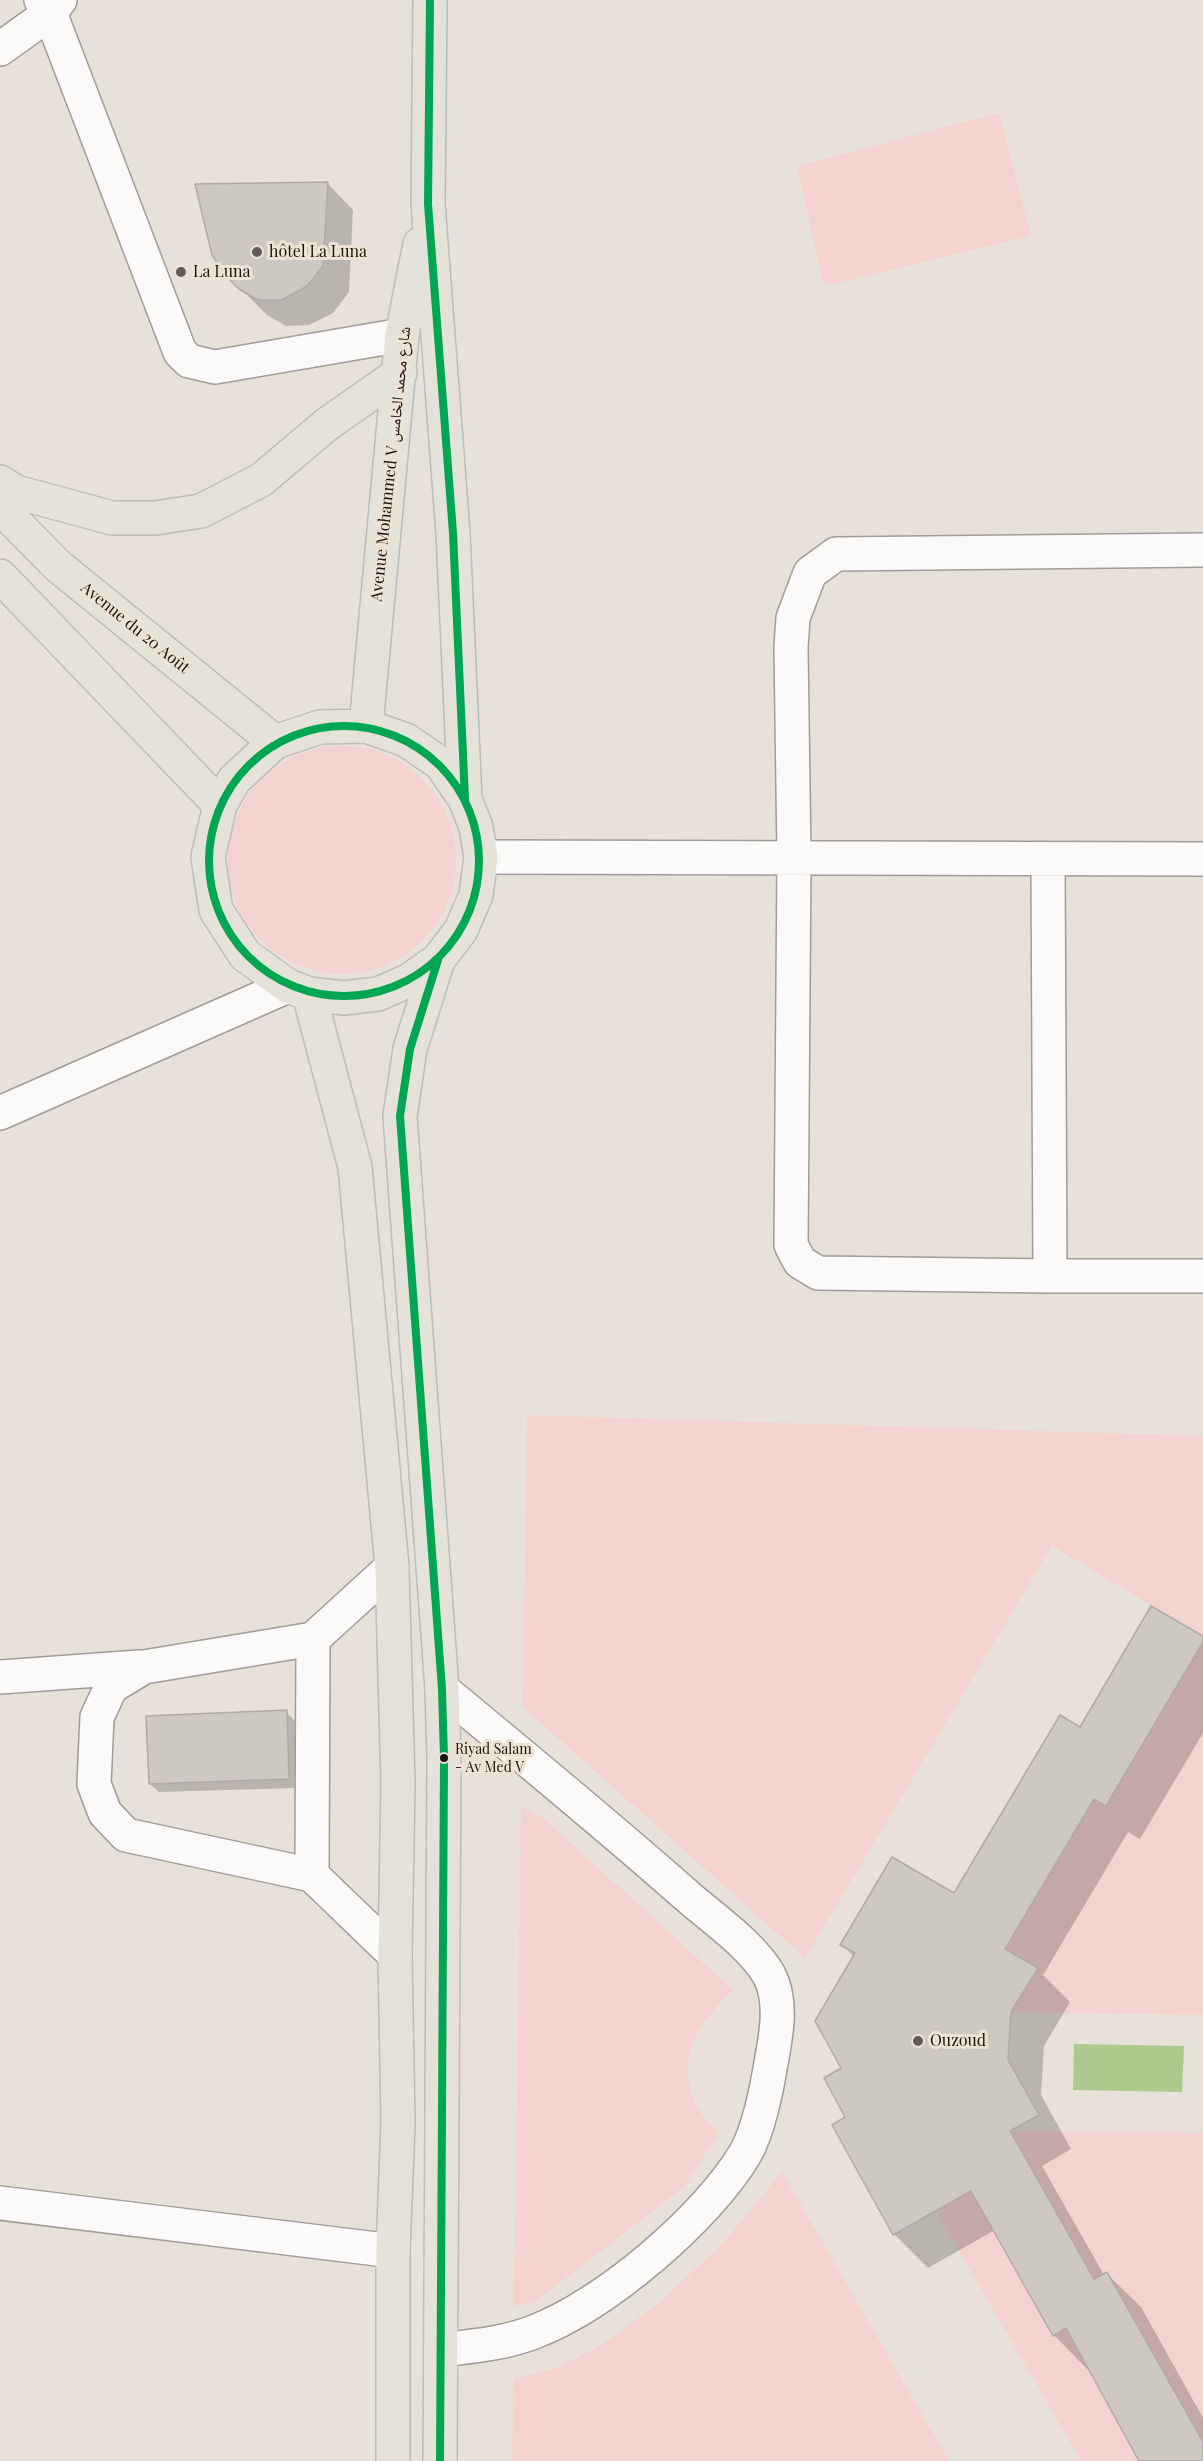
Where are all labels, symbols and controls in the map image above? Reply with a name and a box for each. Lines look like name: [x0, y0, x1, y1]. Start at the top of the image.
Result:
place label: hôtel La Luna: [269, 242, 367, 262]
marker: hôtel La Luna: [250, 245, 264, 259]
place label: La Luna: [193, 262, 251, 282]
marker: La Luna: [174, 265, 188, 279]
street label: Avenue Mohammed V شارع محمد الخامس: [367, 326, 415, 602]
street label: Avenue du 20 Août: [77, 578, 193, 678]
place label: Riyad Salam - Av Med V: [455, 1742, 532, 1774]
marker: Riyad Salam - Av Med V: [438, 1752, 450, 1764]
place label: Ouzoud: [930, 2031, 986, 2051]
marker: Ouzoud: [911, 2034, 925, 2048]

